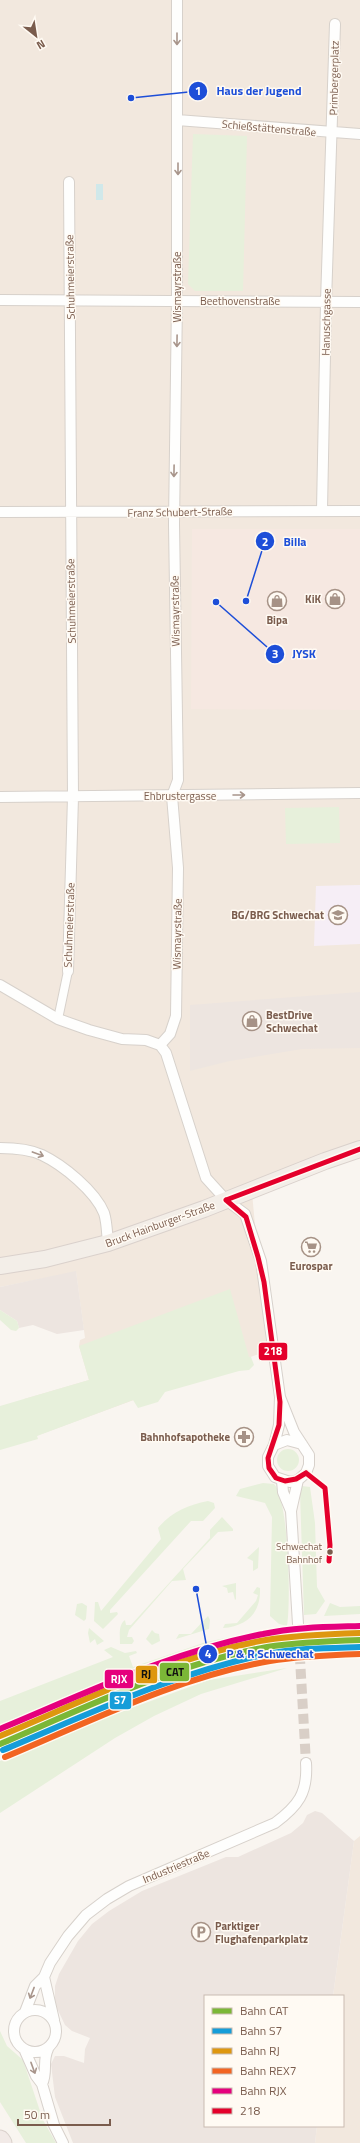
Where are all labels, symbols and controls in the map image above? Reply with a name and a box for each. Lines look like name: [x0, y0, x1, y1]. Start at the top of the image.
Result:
north arrow: [16, 16, 56, 56]
one-way arrow: [173, 32, 181, 45]
text: N: [34, 36, 48, 53]
street label: Primbergerplatz: [325, 40, 343, 116]
callout: Haus der Jugend: [188, 79, 309, 103]
text: 1: [195, 81, 201, 100]
text: Haus der Jugend: [216, 81, 302, 100]
street label: Schießstättenstraße: [221, 116, 317, 140]
one-way arrow: [174, 162, 181, 175]
street label: Schuhmeierstraße: [61, 234, 79, 320]
street label: Wismayrstraße: [169, 251, 185, 323]
street label: Hanuschgasse: [317, 288, 335, 356]
street label: Beethovenstraße: [200, 293, 281, 309]
one-way arrow: [173, 334, 180, 347]
one-way arrow: [171, 464, 178, 477]
street label: Franz Schubert-Straße: [127, 503, 233, 521]
callout: Billa: [255, 529, 314, 553]
text: 2: [262, 532, 268, 551]
text: Billa: [283, 532, 307, 551]
street label: Schuhmeierstraße: [62, 558, 80, 644]
street label: Wismayrstraße: [166, 575, 184, 647]
shop icon: KiK: [324, 588, 346, 610]
shop icon: Bipa: [266, 590, 288, 612]
place label: KiK: [305, 591, 321, 607]
place label: Bipa: [266, 612, 288, 628]
callout: JYSK: [265, 642, 324, 666]
text: 3: [272, 644, 278, 663]
text: JYSK: [292, 644, 316, 663]
street label: Ehbrustergasse: [144, 788, 217, 804]
one-way arrow: [232, 791, 245, 799]
street label: Schuhmeierstraße: [60, 882, 78, 968]
street label: Wismayrstraße: [168, 898, 186, 970]
school or university icon: BG/BRG Schwechat: [327, 904, 349, 926]
place label: BG/BRG Schwechat: [231, 907, 324, 923]
place label: BestDrive Schwechat: [266, 1007, 318, 1036]
shop icon: BestDrive Schwechat: [241, 1010, 263, 1032]
one-way arrow: [32, 1151, 45, 1158]
street label: Bruck Hainburger-Straße: [103, 1197, 217, 1251]
supermarket icon: Eurospar: [300, 1236, 322, 1258]
place label: Eurospar: [289, 1258, 333, 1274]
line badge: 218: [258, 1342, 288, 1361]
text: 218: [264, 1343, 282, 1359]
pharmacy icon: Bahnhofsapotheke: [233, 1426, 255, 1448]
place label: Bahnhofsapotheke: [140, 1429, 230, 1445]
place label: Schwechat Bahnhof: [276, 1539, 323, 1567]
marker: Schwechat Bahnhof: [325, 1547, 335, 1557]
callout: P & R Schwechat: [198, 1642, 321, 1666]
text: 4: [205, 1644, 212, 1663]
text: P & R Schwechat: [226, 1644, 314, 1663]
line badge: CAT: [159, 1662, 190, 1682]
text: CAT: [166, 1664, 184, 1680]
line badge: RJ: [135, 1665, 158, 1684]
text: RJ: [141, 1666, 151, 1682]
line badge: RJX: [104, 1669, 134, 1689]
text: RJX: [111, 1671, 128, 1687]
line badge: S7: [109, 1691, 132, 1710]
text: S7: [114, 1692, 126, 1708]
street label: Industriestraße: [140, 1845, 212, 1887]
place label: Parktiger Flughafenparkplatz: [215, 1918, 308, 1947]
parking icon: Parktiger Flughafenparkplatz: [190, 1921, 212, 1943]
one-way arrow: [27, 1987, 35, 1999]
legend: [204, 1995, 344, 2127]
text: Bahn CAT: [240, 2001, 289, 2020]
text: Bahn S7: [240, 2021, 282, 2040]
text: Bahn RJ: [240, 2041, 280, 2060]
one-way arrow: [30, 2061, 38, 2073]
text: Bahn REX7: [240, 2061, 296, 2080]
text: Bahn RJX: [240, 2081, 287, 2100]
scale bar: [18, 2101, 110, 2127]
text: 218: [240, 2101, 260, 2120]
text: 50 m: [24, 2105, 50, 2124]

